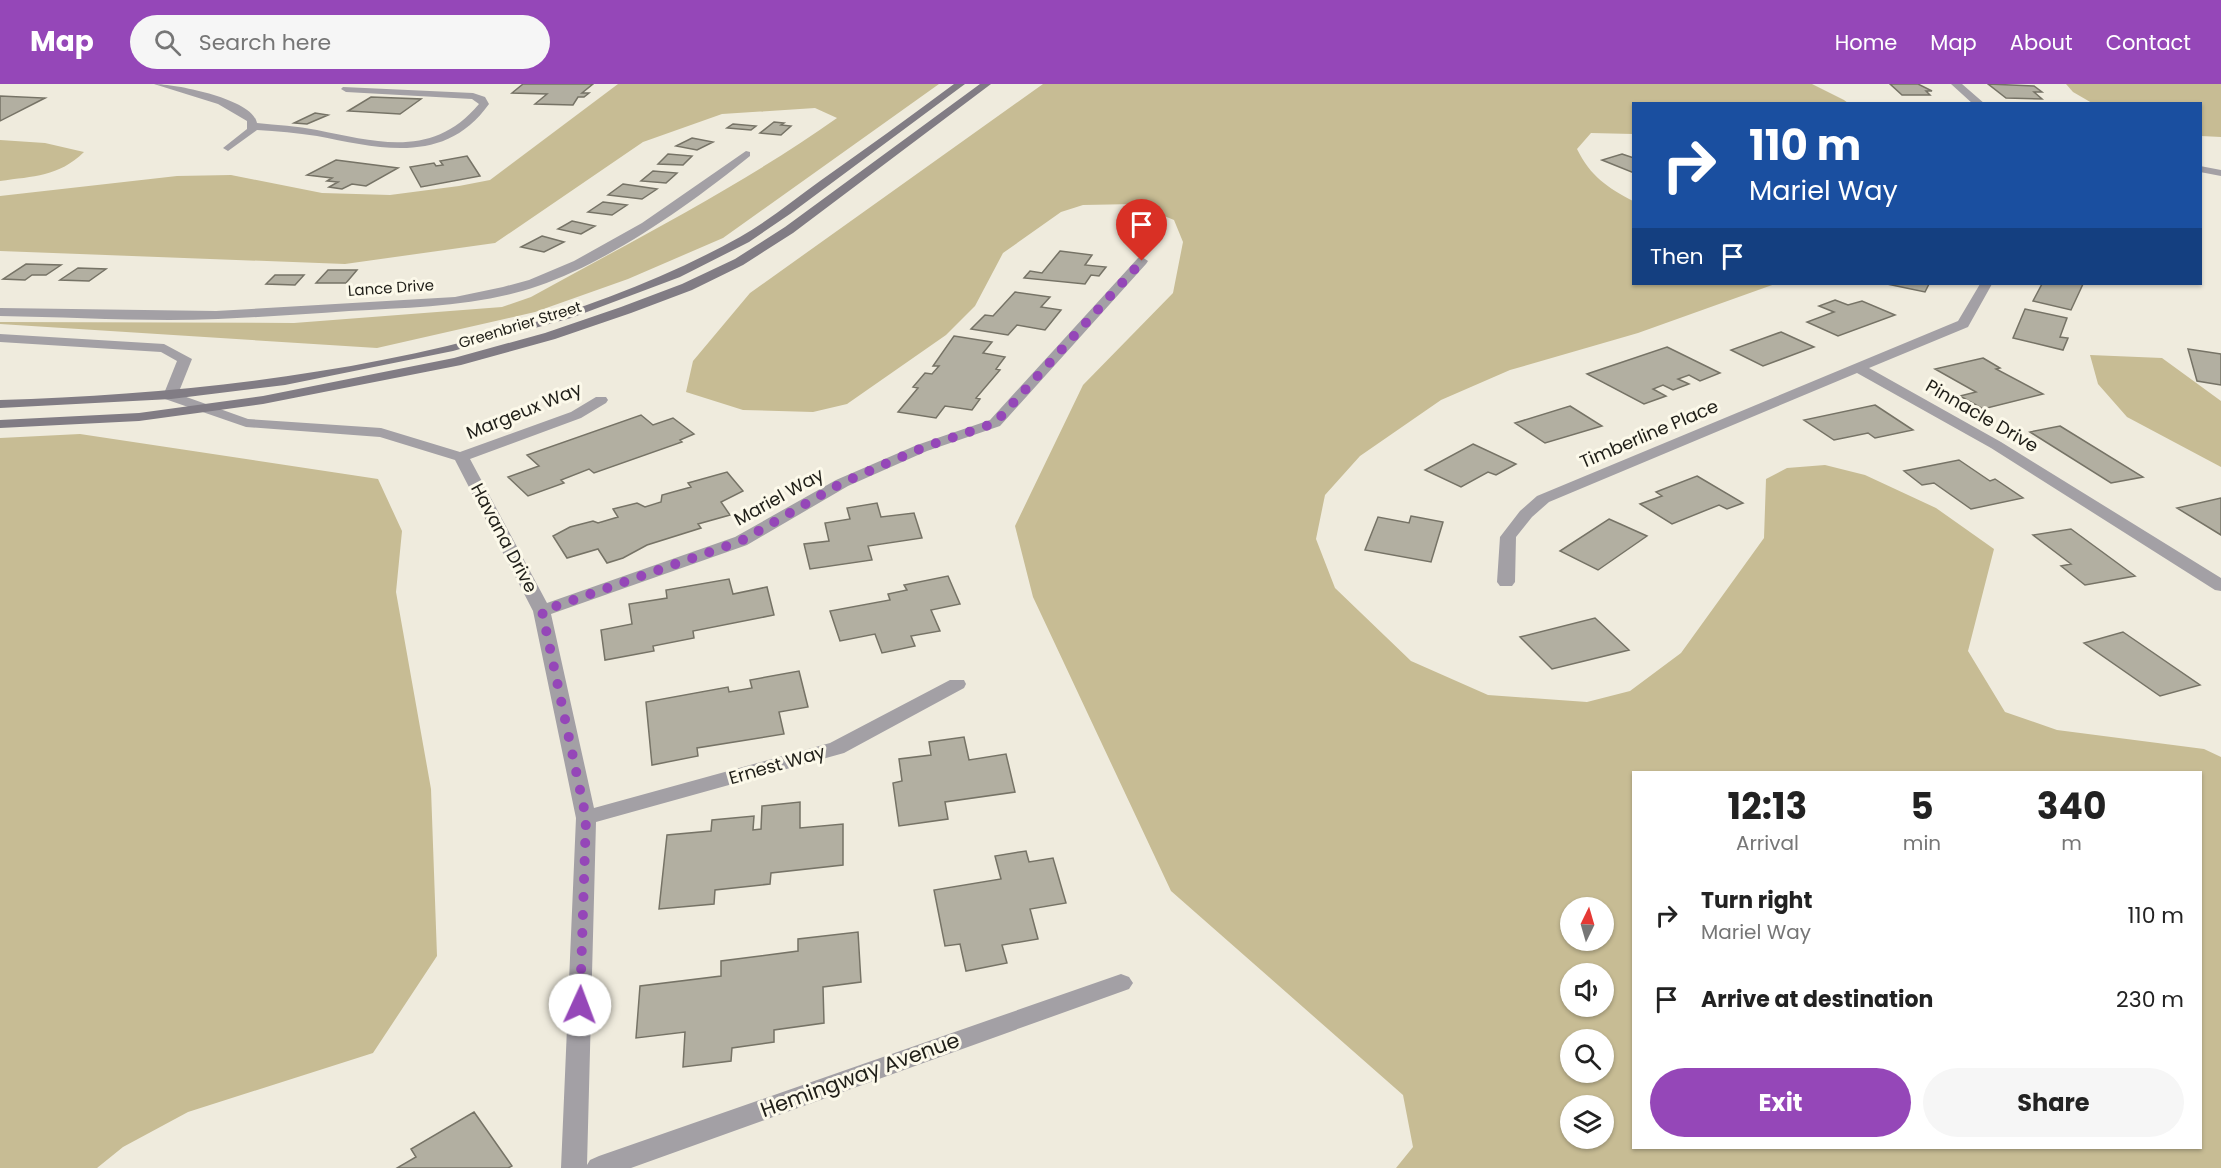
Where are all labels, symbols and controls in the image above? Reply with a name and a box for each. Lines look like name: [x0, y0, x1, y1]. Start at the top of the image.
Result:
search box: [130, 15, 550, 69]
text: Map: [30, 22, 94, 61]
icon: search: [151, 26, 184, 59]
text: Search here: [199, 27, 331, 58]
text: Home: [1835, 28, 1897, 57]
text: Map: [1930, 28, 1977, 57]
text: About: [2010, 28, 2073, 57]
text: Contact: [2106, 28, 2191, 57]
text: 110 m: [1749, 116, 1861, 175]
icon: right: [1650, 126, 1728, 204]
text: Mariel Way: [1749, 172, 1898, 209]
pin: [1116, 199, 1167, 261]
icon: arrive: [1125, 208, 1158, 241]
icon: arrive: [1716, 240, 1749, 273]
text: Then: [1650, 241, 1704, 272]
street label: Lance Drive: [347, 274, 435, 301]
street label: Greenbrier Street: [456, 296, 584, 353]
street label: Pinnacle Drive: [1921, 373, 2043, 458]
street label: Margeux Way: [462, 376, 585, 445]
street label: Timberline Place: [1576, 393, 1722, 474]
street label: Mariel Way: [729, 462, 828, 532]
street label: Havana Drive: [465, 479, 544, 597]
street label: Ernest Way: [726, 739, 828, 790]
text: 12:13: [1728, 781, 1807, 832]
text: 5: [1910, 781, 1934, 832]
text: 340: [2037, 781, 2106, 832]
text: Arrival: [1736, 829, 1799, 857]
text: min: [1903, 829, 1941, 857]
text: m: [2061, 829, 2082, 857]
text: Turn right: [1701, 885, 1812, 916]
north arrow: [1560, 897, 1614, 951]
map controls: [1560, 897, 1614, 1149]
icon: right: [1650, 899, 1683, 932]
text: 110 m: [2128, 900, 2184, 931]
text: Mariel Way: [1701, 918, 1811, 946]
button: sound: [1560, 963, 1614, 1017]
position arrow: [548, 973, 612, 1037]
icon: arrive: [1650, 983, 1683, 1016]
text: Arrive at destination: [1701, 984, 1933, 1015]
text: 230 m: [2116, 984, 2184, 1015]
street label: Hemingway Avenue: [756, 1025, 963, 1124]
button: search: [1560, 1029, 1614, 1083]
button: Exit: [1650, 1068, 1911, 1137]
button: Share: [1923, 1068, 2184, 1137]
button: layers: [1560, 1095, 1614, 1149]

